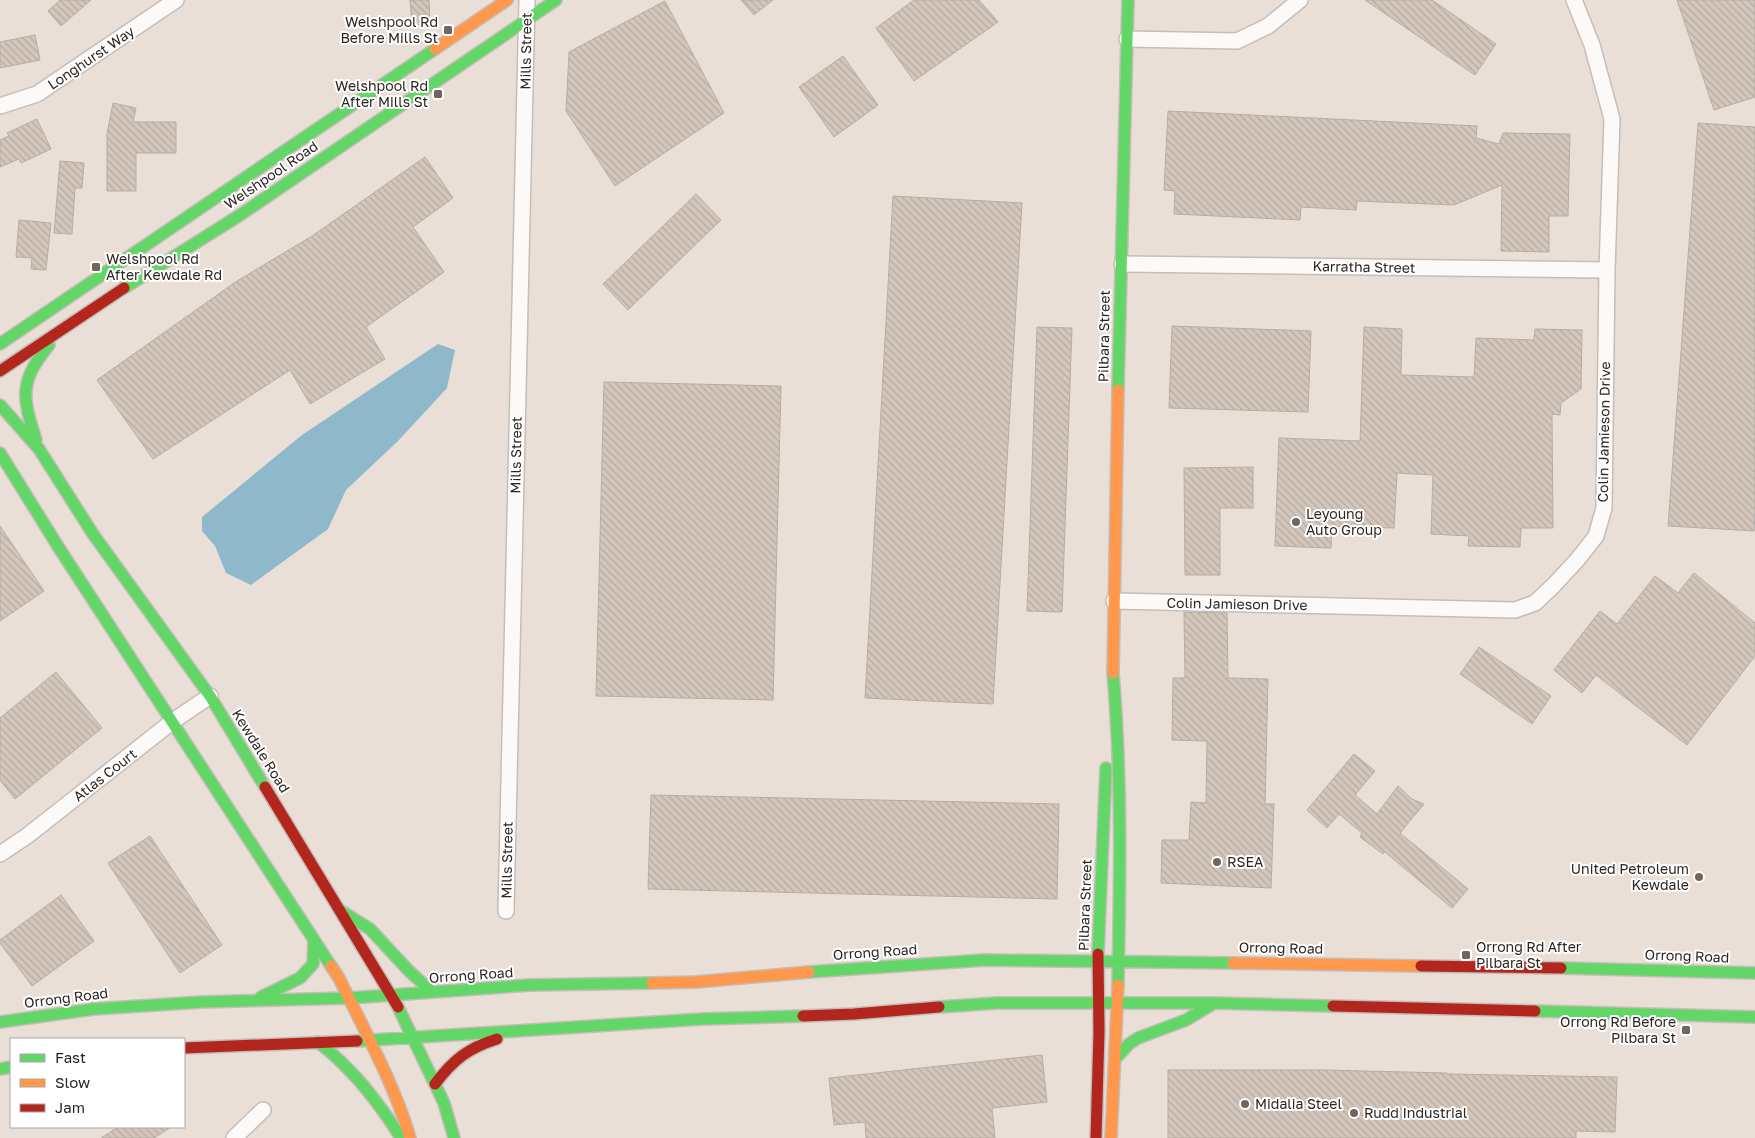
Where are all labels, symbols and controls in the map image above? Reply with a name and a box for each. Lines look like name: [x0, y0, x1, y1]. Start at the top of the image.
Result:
street label: Mills Street: [516, 12, 535, 90]
place label: Welshpool Rd Before Mills St: [340, 13, 438, 46]
street label: Longhurst Way: [44, 22, 137, 93]
marker: Welshpool Rd Before Mills St: [442, 24, 454, 36]
place label: Welshpool Rd After Mills St: [335, 77, 428, 110]
marker: Welshpool Rd After Mills St: [432, 88, 444, 100]
street label: Welshpool Road: [221, 137, 321, 212]
place label: Welshpool Rd After Kewdale Rd: [106, 250, 222, 283]
street label: Karratha Street: [1312, 257, 1416, 276]
marker: Welshpool Rd After Kewdale Rd: [90, 261, 102, 273]
street label: Pilbara Street: [1094, 290, 1113, 382]
street label: Colin Jamieson Drive: [1594, 361, 1613, 503]
street label: Mills Street: [506, 416, 525, 494]
place label: Leyoung Auto Group: [1306, 505, 1382, 538]
marker: Leyoung Auto Group: [1290, 516, 1302, 528]
street label: Colin Jamieson Drive: [1166, 594, 1308, 613]
street label: Kewdale Road: [229, 706, 294, 796]
street label: Atlas Court: [70, 745, 140, 805]
street label: Mills Street: [497, 821, 516, 899]
place label: RSEA: [1227, 853, 1264, 870]
marker: RSEA: [1211, 856, 1223, 868]
street label: Pilbara Street: [1074, 859, 1095, 951]
place label: United Petroleum Kewdale: [1571, 860, 1689, 893]
marker: United Petroleum Kewdale: [1693, 871, 1705, 883]
street label: Orrong Road: [1239, 938, 1323, 957]
place label: Orrong Rd After Pilbara St: [1476, 938, 1582, 971]
street label: Orrong Road: [832, 940, 918, 963]
street label: Orrong Road: [1644, 946, 1730, 965]
marker: Orrong Rd After Pilbara St: [1460, 949, 1472, 961]
street label: Orrong Road: [428, 963, 514, 986]
street label: Orrong Road: [23, 984, 109, 1011]
place label: Orrong Rd Before Pilbara St: [1560, 1013, 1676, 1046]
marker: Orrong Rd Before Pilbara St: [1680, 1024, 1692, 1036]
legend: [10, 1038, 185, 1128]
text: Fast: [55, 1048, 86, 1066]
text: Slow: [55, 1073, 90, 1091]
place label: Midalia Steel: [1255, 1095, 1342, 1112]
text: Jam: [55, 1098, 85, 1116]
marker: Midalia Steel: [1239, 1098, 1251, 1110]
place label: Rudd Industrial: [1364, 1104, 1467, 1121]
marker: Rudd Industrial: [1348, 1107, 1360, 1119]

